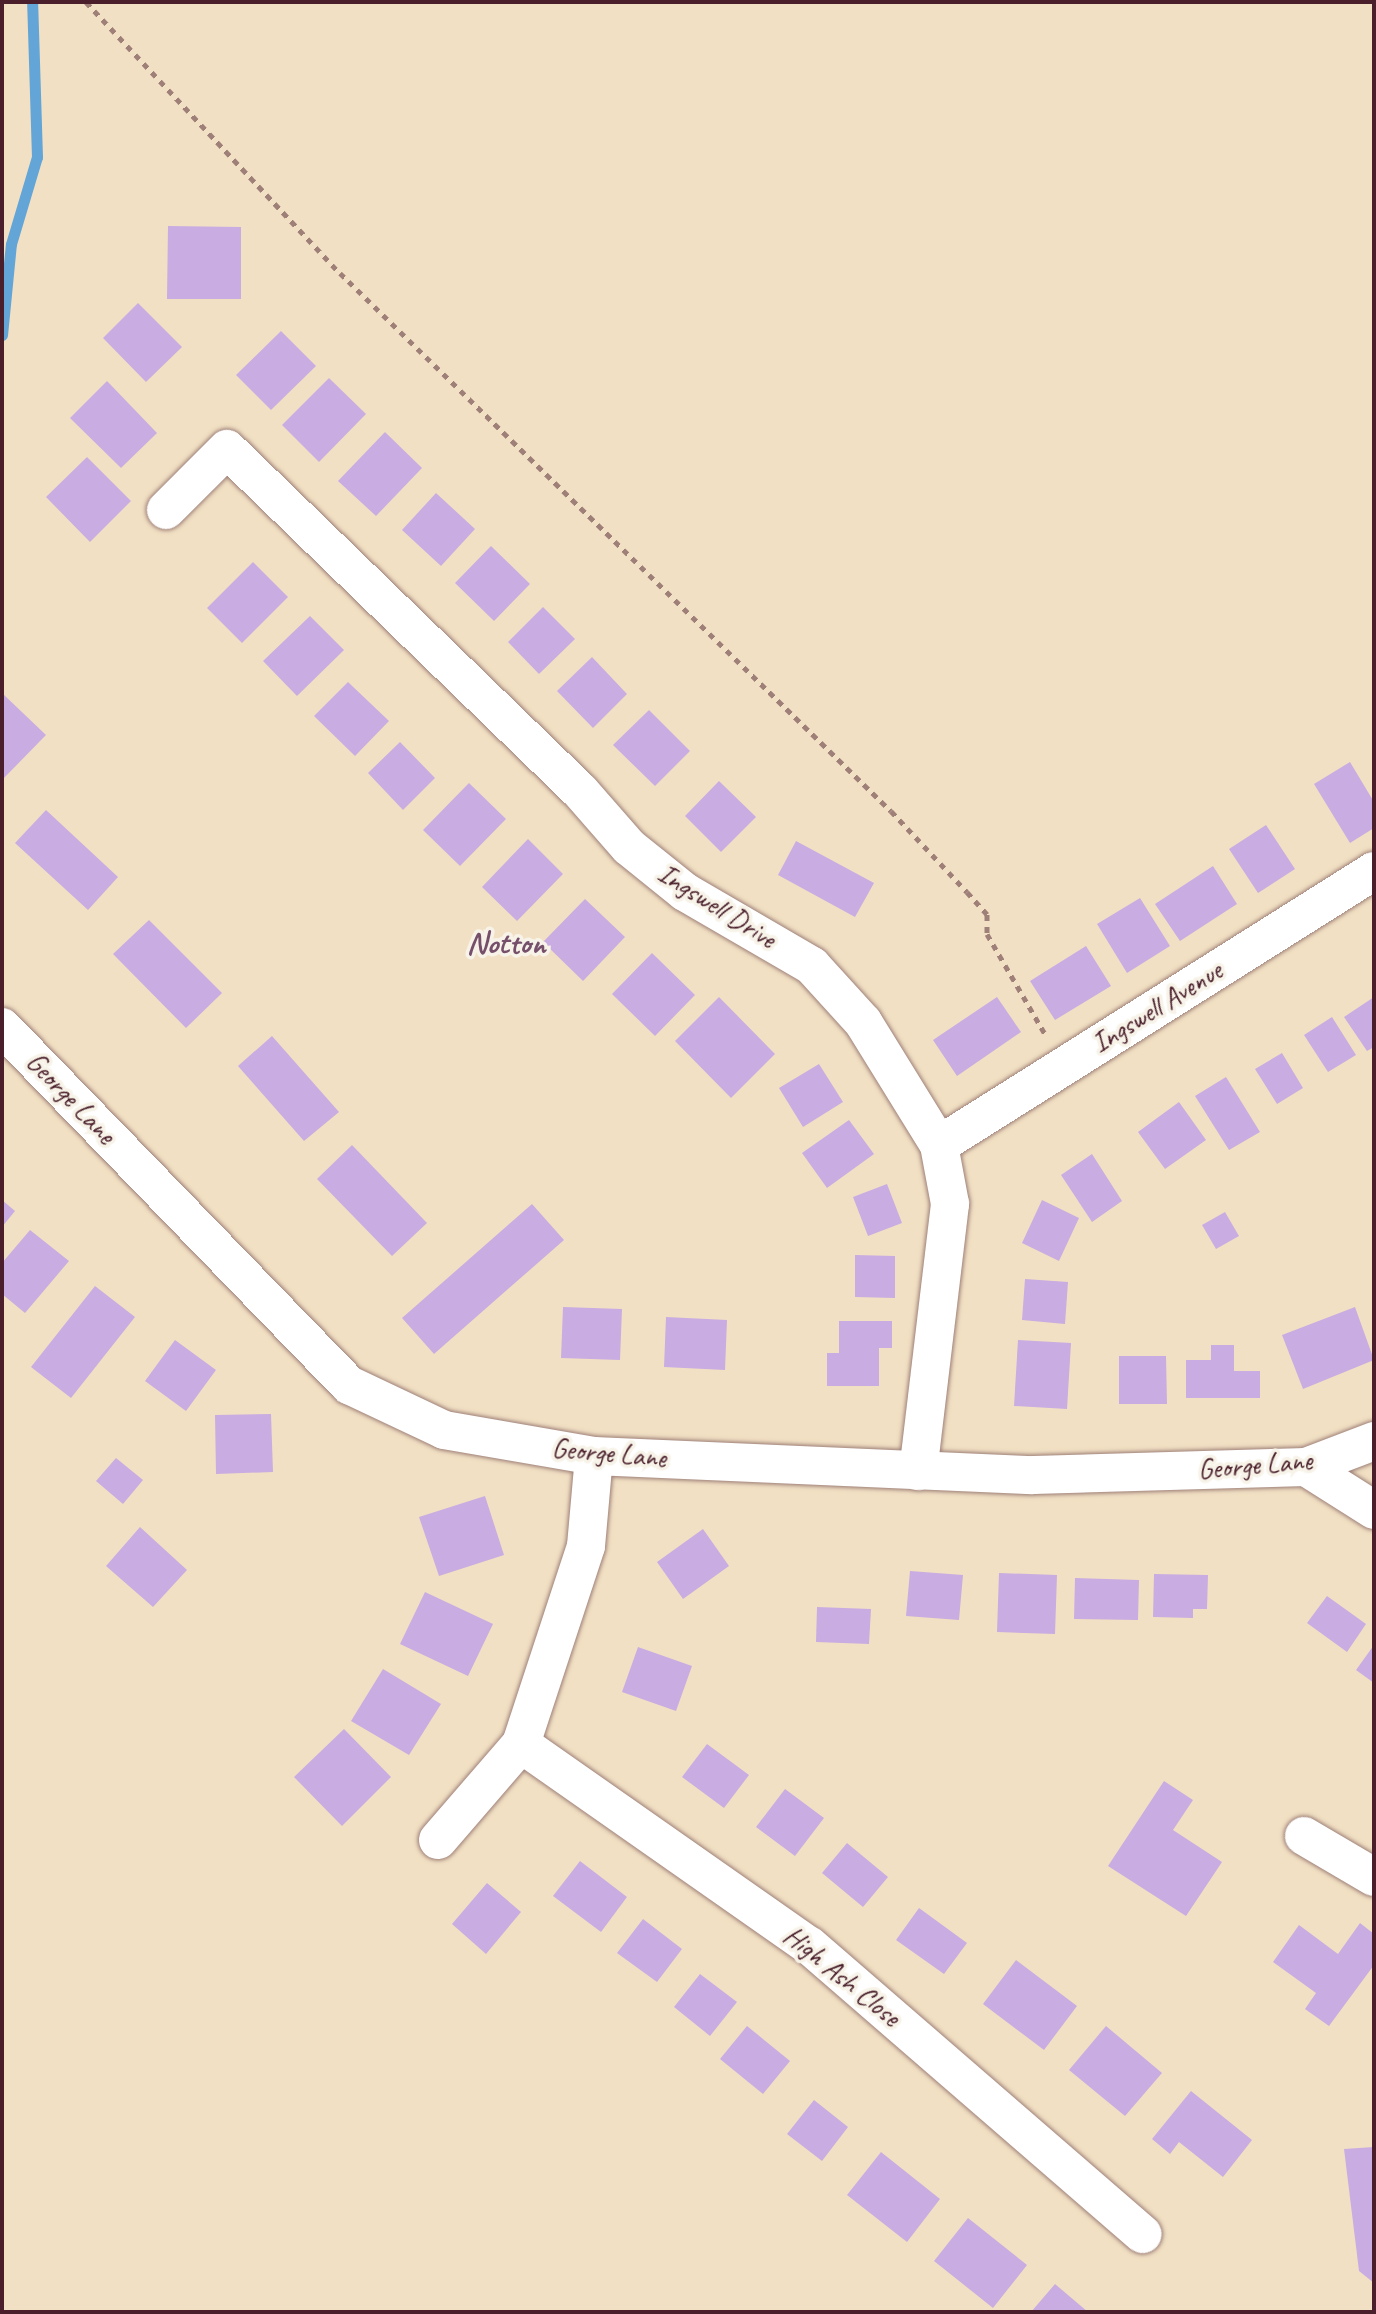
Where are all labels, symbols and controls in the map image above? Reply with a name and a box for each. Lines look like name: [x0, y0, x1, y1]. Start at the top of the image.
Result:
street label: Ingswell Drive: [652, 856, 782, 956]
district label: Notton: [467, 924, 545, 962]
street label: Ingswell Avenue: [1086, 954, 1228, 1060]
street label: George Lane: [19, 1045, 123, 1151]
street label: George Lane: [551, 1431, 667, 1475]
street label: George Lane: [1197, 1443, 1313, 1487]
street label: High Ash Close: [777, 1919, 907, 2033]

